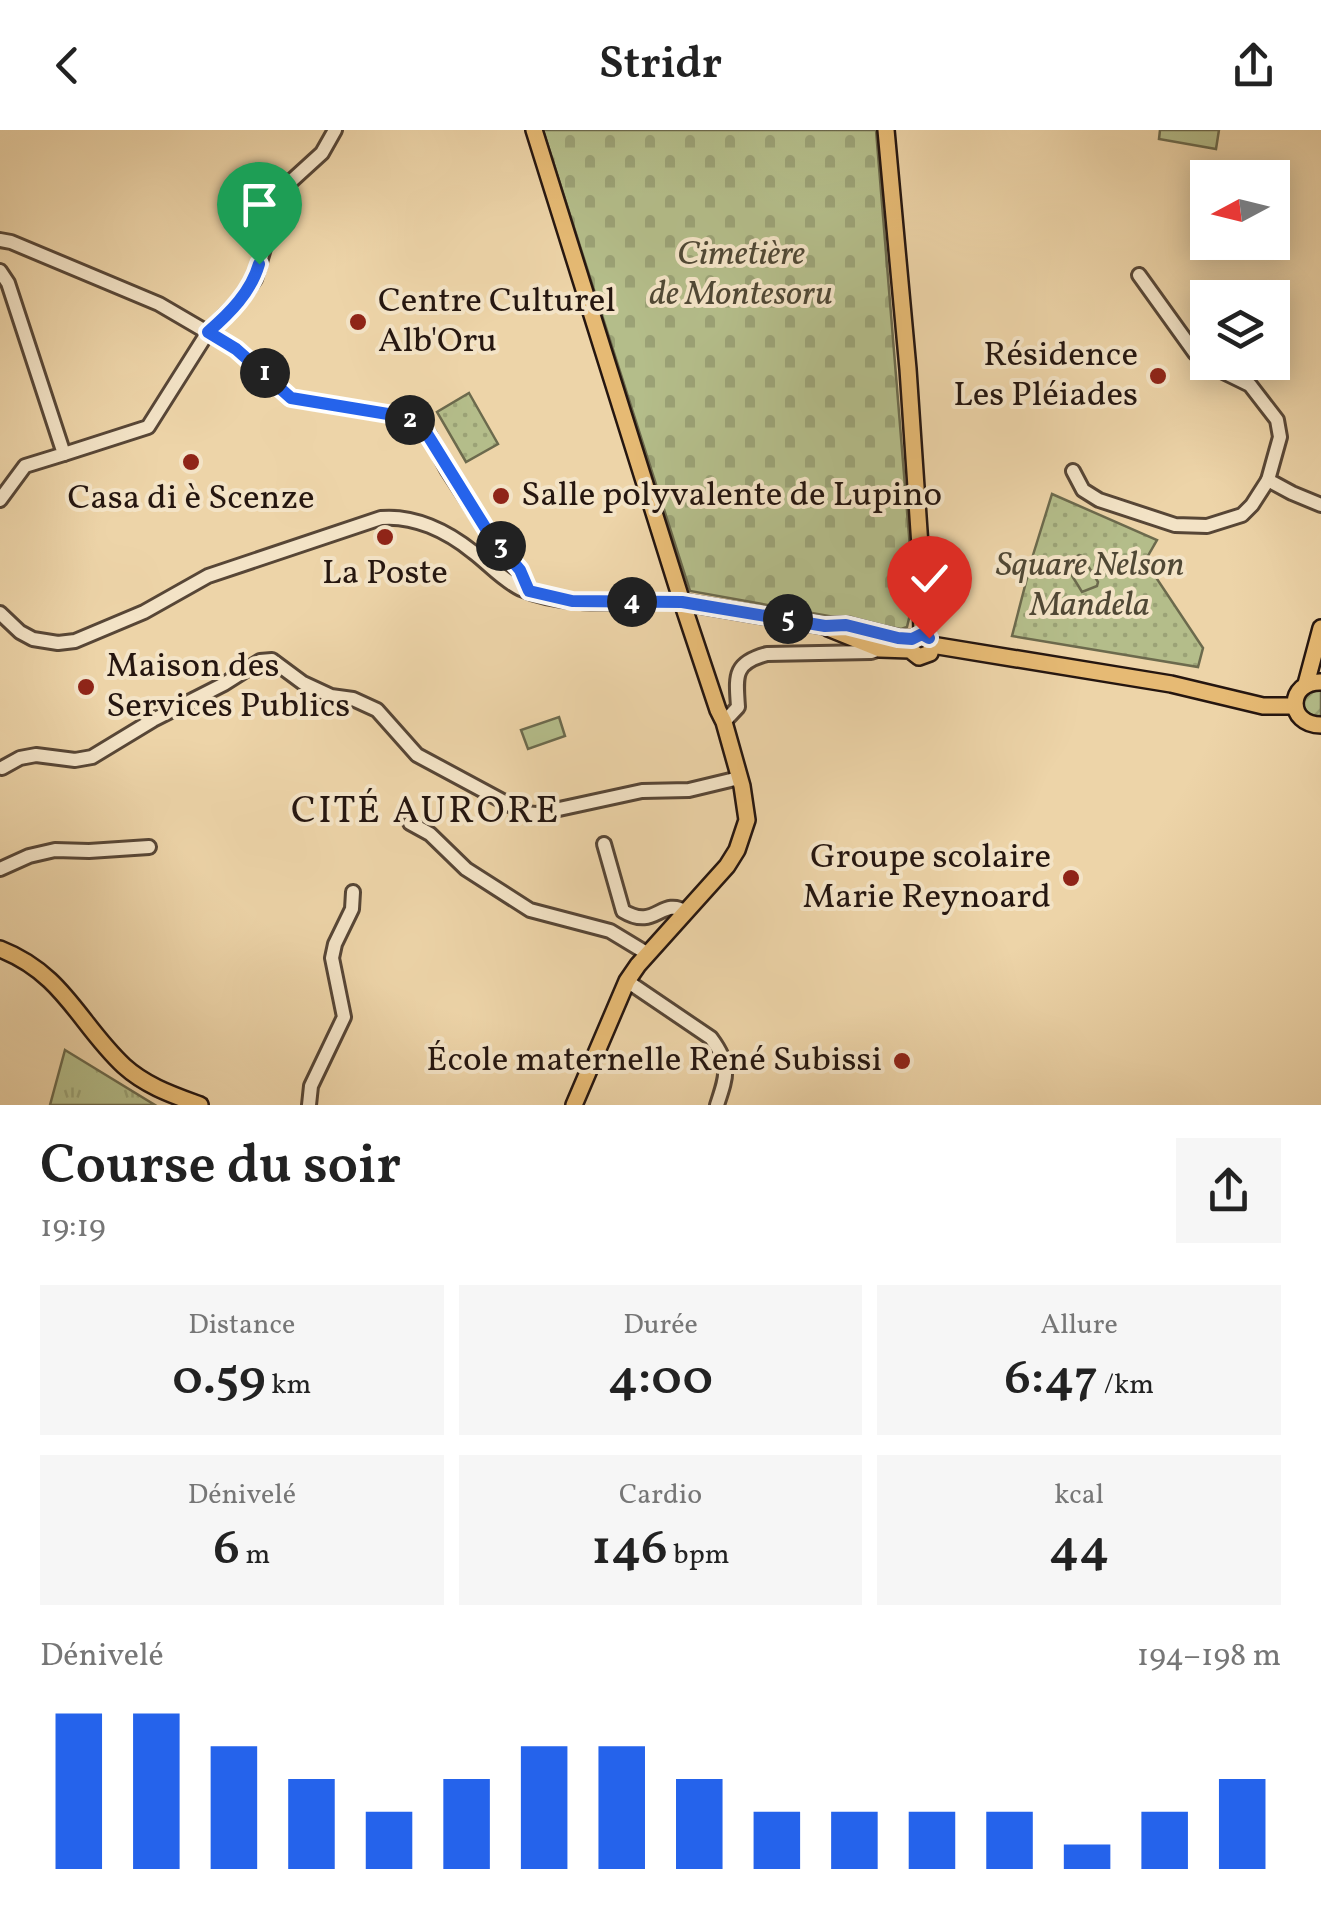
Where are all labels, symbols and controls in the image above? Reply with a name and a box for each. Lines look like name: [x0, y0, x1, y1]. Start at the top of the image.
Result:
text: Stridr: [599, 34, 722, 97]
icon: back: [40, 38, 95, 93]
icon: share: [1226, 38, 1281, 93]
north arrow: [1190, 160, 1290, 260]
map controls: [1190, 160, 1290, 380]
pin: [217, 162, 302, 265]
icon: arrive: [232, 177, 287, 232]
park label: Cimetière de Montesoru: [649, 231, 833, 319]
place label: Centre Culturel Alb'Oru: [378, 278, 616, 366]
button: layers: [1190, 280, 1290, 380]
marker: Centre Culturel Alb'Oru: [347, 311, 369, 333]
place label: Résidence Les Pléiades: [953, 332, 1138, 420]
pin: 1: [240, 348, 290, 398]
text: 1: [259, 353, 271, 392]
marker: Résidence Les Pléiades: [1147, 365, 1169, 387]
pin: 2: [385, 395, 435, 445]
text: 2: [403, 400, 417, 439]
marker: Casa di è Scenze: [180, 451, 202, 473]
place label: Salle polyvalente de Lupino: [521, 472, 942, 520]
place label: Casa di è Scenze: [67, 475, 315, 523]
marker: Salle polyvalente de Lupino: [490, 485, 512, 507]
pin: 3: [476, 521, 526, 571]
marker: La Poste: [374, 526, 396, 548]
text: 3: [494, 526, 508, 565]
pin: [887, 536, 972, 639]
park label: Square Nelson Mandela: [996, 542, 1184, 630]
place label: La Poste: [322, 550, 448, 598]
icon: check: [902, 551, 957, 606]
pin: 4: [607, 577, 657, 627]
text: 4: [624, 582, 640, 621]
pin: 5: [763, 594, 813, 644]
text: 5: [781, 599, 795, 638]
place label: Maison des Services Publics: [106, 643, 350, 731]
marker: Maison des Services Publics: [75, 676, 97, 698]
district label: CITÉ AURORE: [291, 786, 561, 839]
place label: Groupe scolaire Marie Reynoard: [802, 834, 1051, 922]
marker: Groupe scolaire Marie Reynoard: [1060, 867, 1082, 889]
place label: École maternelle René Subissi: [426, 1037, 882, 1085]
marker: École maternelle René Subissi: [891, 1050, 913, 1072]
text: Course du soir: [40, 1130, 401, 1206]
button: share: [1176, 1138, 1281, 1243]
text: 19:19: [40, 1206, 106, 1250]
text: Distance: [188, 1306, 295, 1345]
text: Durée: [623, 1306, 698, 1345]
text: Allure: [1041, 1306, 1118, 1345]
text: 0.59: [172, 1345, 266, 1415]
text: 4:00: [608, 1345, 713, 1415]
text: 6:47: [1004, 1345, 1098, 1415]
text: km: [266, 1366, 311, 1405]
text: /km: [1098, 1366, 1154, 1405]
text: Dénivelé: [188, 1476, 296, 1515]
text: Cardio: [619, 1476, 702, 1515]
text: kcal: [1054, 1476, 1104, 1515]
text: 6: [213, 1515, 240, 1585]
text: 146: [592, 1515, 668, 1585]
text: 44: [1049, 1515, 1109, 1585]
text: m: [240, 1536, 270, 1575]
text: bpm: [668, 1536, 729, 1575]
text: Dénivelé: [40, 1635, 164, 1679]
text: 194–198 m: [1137, 1635, 1281, 1679]

